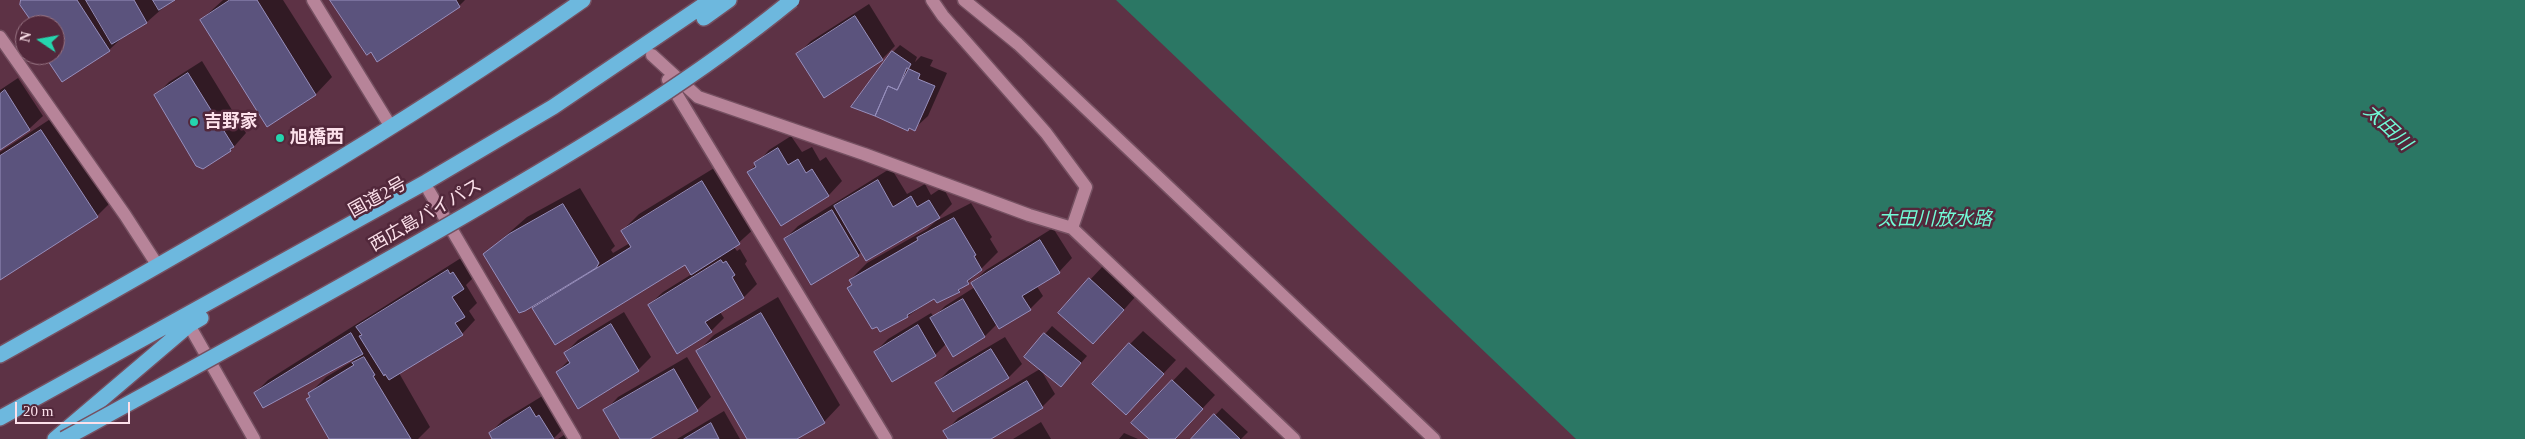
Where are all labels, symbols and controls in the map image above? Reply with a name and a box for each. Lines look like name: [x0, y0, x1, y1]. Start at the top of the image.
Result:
north arrow: [15, 15, 65, 65]
text: N: [17, 30, 34, 43]
water label: 太田川: [2358, 100, 2416, 156]
place label: 吉野家: [204, 111, 258, 133]
marker: 吉野家: [188, 116, 200, 128]
place label: 旭橋西: [290, 127, 344, 149]
marker: 旭橋西: [274, 132, 286, 144]
street label: 国道2号: [345, 173, 411, 223]
street label: 西広島バイパス: [366, 175, 486, 257]
water label: 太田川放水路: [1878, 209, 1992, 231]
scale bar: [18, 392, 132, 424]
text: 20 m: [23, 403, 53, 419]

